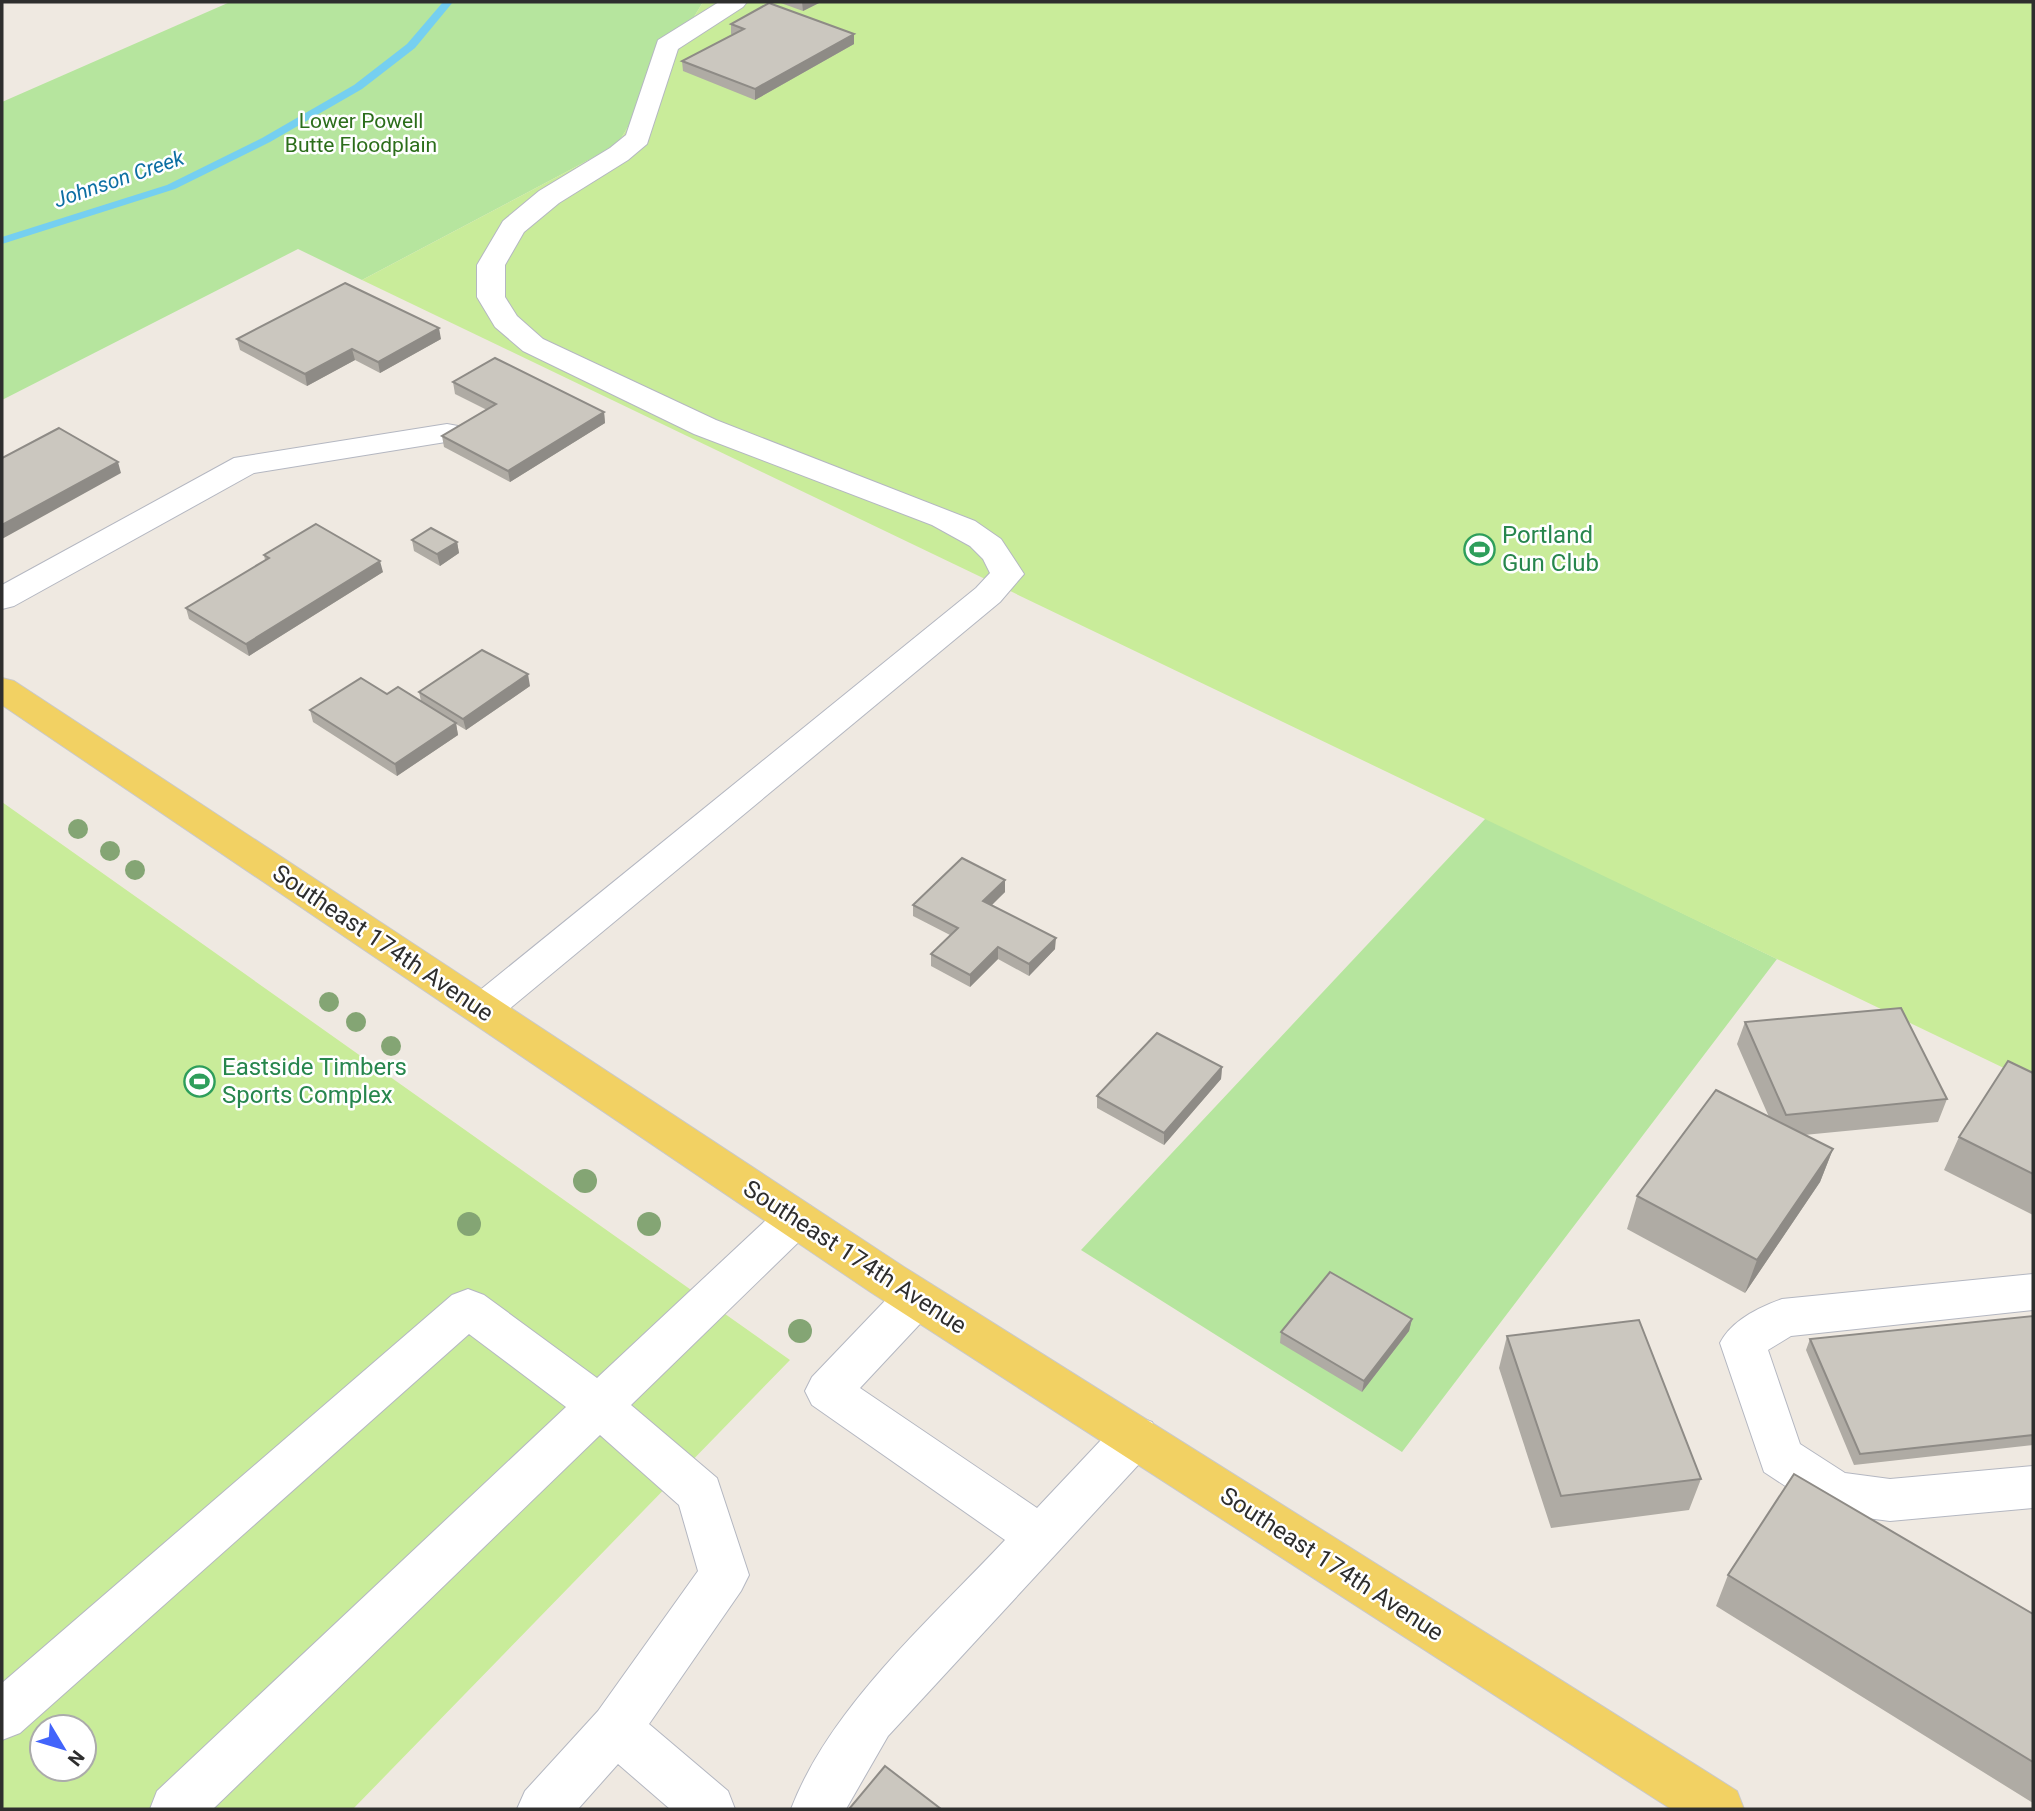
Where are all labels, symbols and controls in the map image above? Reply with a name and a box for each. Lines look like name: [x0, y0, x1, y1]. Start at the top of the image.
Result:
park label: Lower Powell Butte Floodplain: [285, 109, 437, 157]
water label: Johnson Creek: [51, 145, 188, 212]
place label: Portland Gun Club: [1502, 521, 1599, 577]
sports icon: Portland Gun Club: [1462, 532, 1496, 566]
street label: Southeast 174th Avenue: [267, 859, 499, 1027]
place label: Eastside Timbers Sports Complex: [222, 1053, 407, 1109]
sports icon: Eastside Timbers Sports Complex: [182, 1064, 216, 1098]
street label: Southeast 174th Avenue: [738, 1174, 972, 1340]
street label: Southeast 174th Avenue: [1215, 1481, 1449, 1647]
north arrow: [28, 1713, 98, 1783]
text: N: [63, 1746, 89, 1771]

